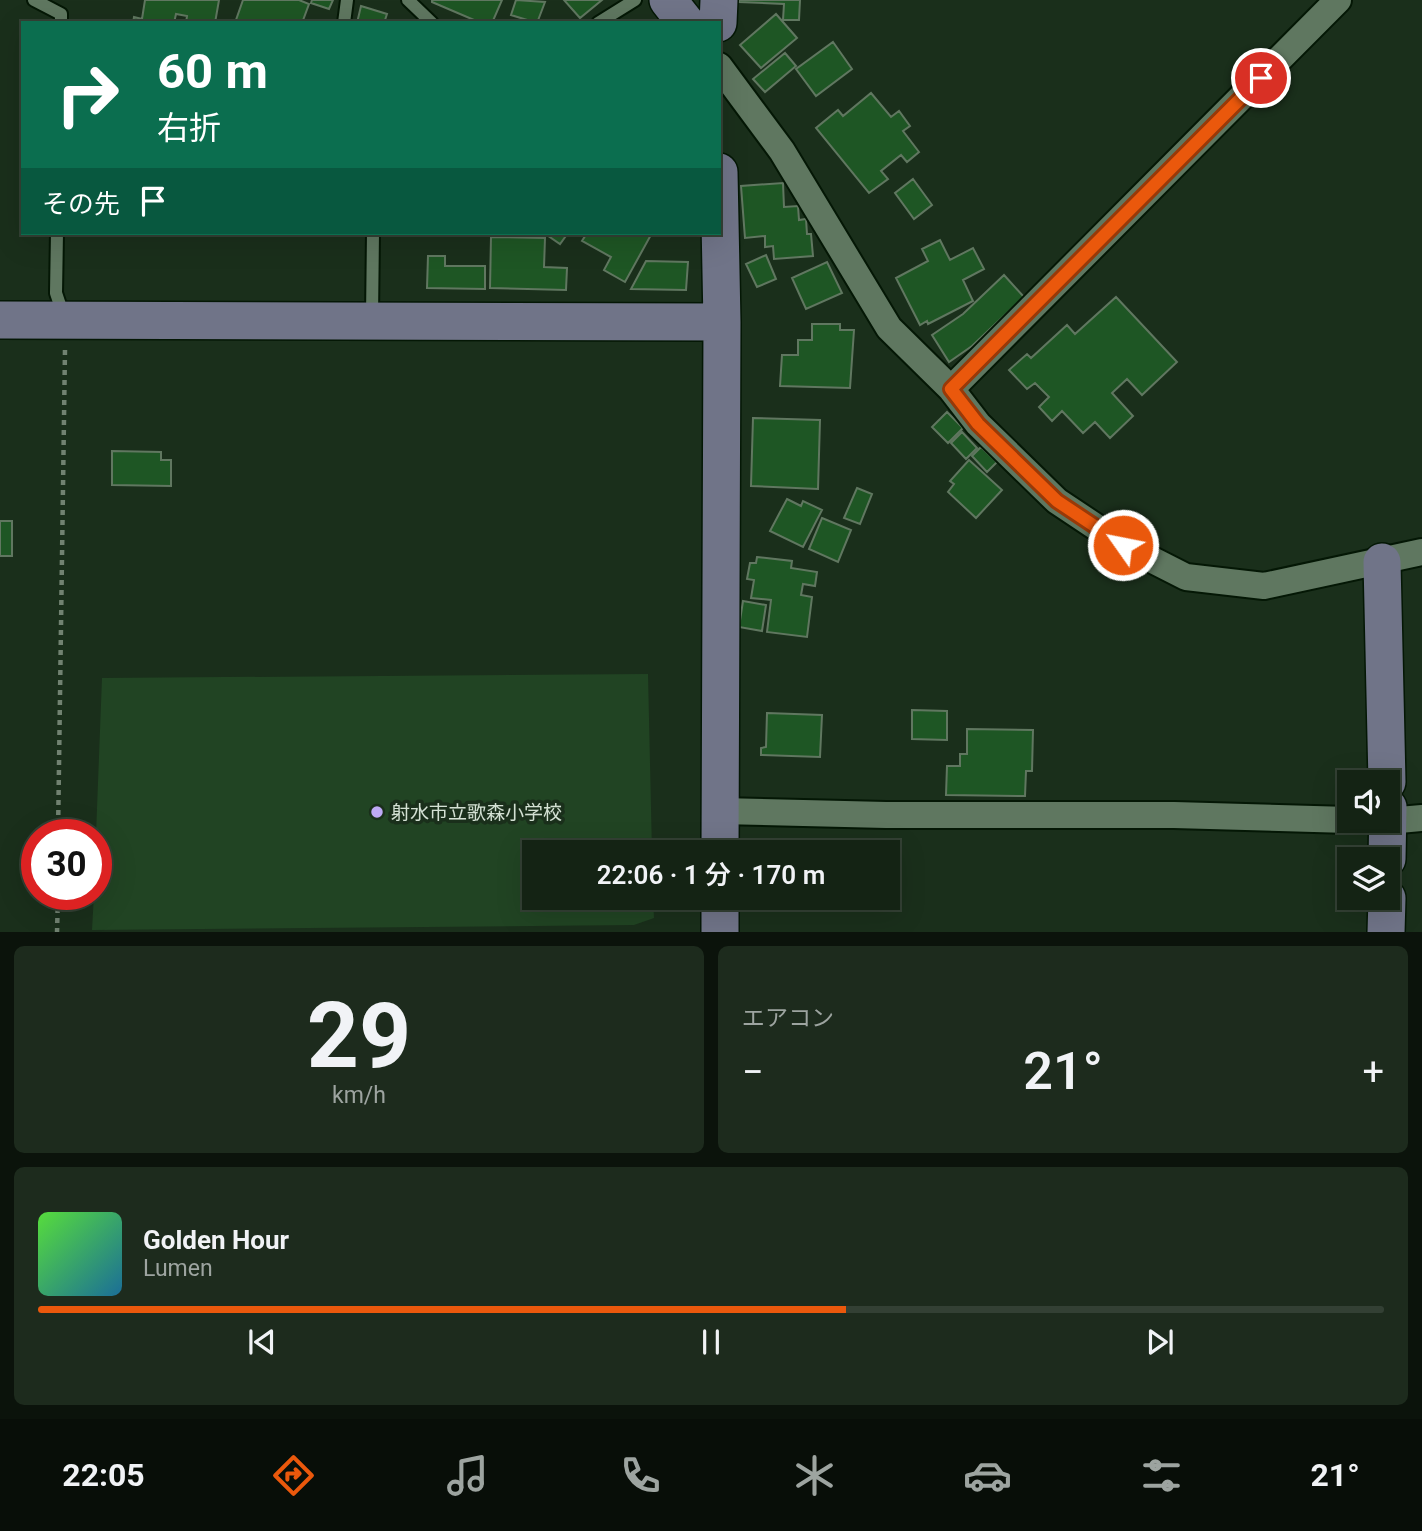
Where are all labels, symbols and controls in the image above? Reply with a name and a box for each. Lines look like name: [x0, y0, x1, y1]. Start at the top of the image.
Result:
text: 60 m: [157, 43, 268, 100]
pin: [1231, 48, 1291, 108]
icon: right: [42, 49, 133, 140]
icon: arrive: [1242, 59, 1280, 97]
text: 右折: [157, 109, 221, 147]
icon: arrive: [134, 182, 172, 220]
text: その先: [42, 189, 120, 219]
position arrow: [1086, 508, 1160, 582]
map controls: [1337, 770, 1400, 910]
button: sound: [1337, 770, 1400, 833]
place label: 射水市立歌森小学校: [391, 801, 562, 824]
marker: 射水市立歌森小学校: [369, 804, 385, 820]
speed limit sign: 30: [21, 819, 112, 910]
button: layers: [1337, 847, 1400, 910]
text: 22:06 · 1 分 · 170 m: [597, 860, 825, 890]
text: 29: [307, 983, 411, 1089]
text: エアコン: [742, 1005, 834, 1032]
text: 21°: [1023, 1041, 1103, 1102]
text: −: [742, 1050, 764, 1094]
text: +: [1362, 1050, 1384, 1094]
text: km/h: [332, 1082, 386, 1109]
text: Golden Hour: [143, 1225, 289, 1255]
text: Lumen: [143, 1255, 213, 1282]
icon: previous: [243, 1323, 281, 1361]
icon: pause: [692, 1323, 730, 1361]
icon: next: [1141, 1323, 1179, 1361]
icon: directions: [269, 1451, 318, 1500]
icon: music: [443, 1451, 492, 1500]
icon: phone: [616, 1451, 665, 1500]
icon: climate: [790, 1451, 839, 1500]
icon: car: [963, 1451, 1012, 1500]
icon: filters: [1137, 1451, 1186, 1500]
text: 22:05: [62, 1456, 145, 1494]
text: 21°: [1310, 1456, 1360, 1494]

